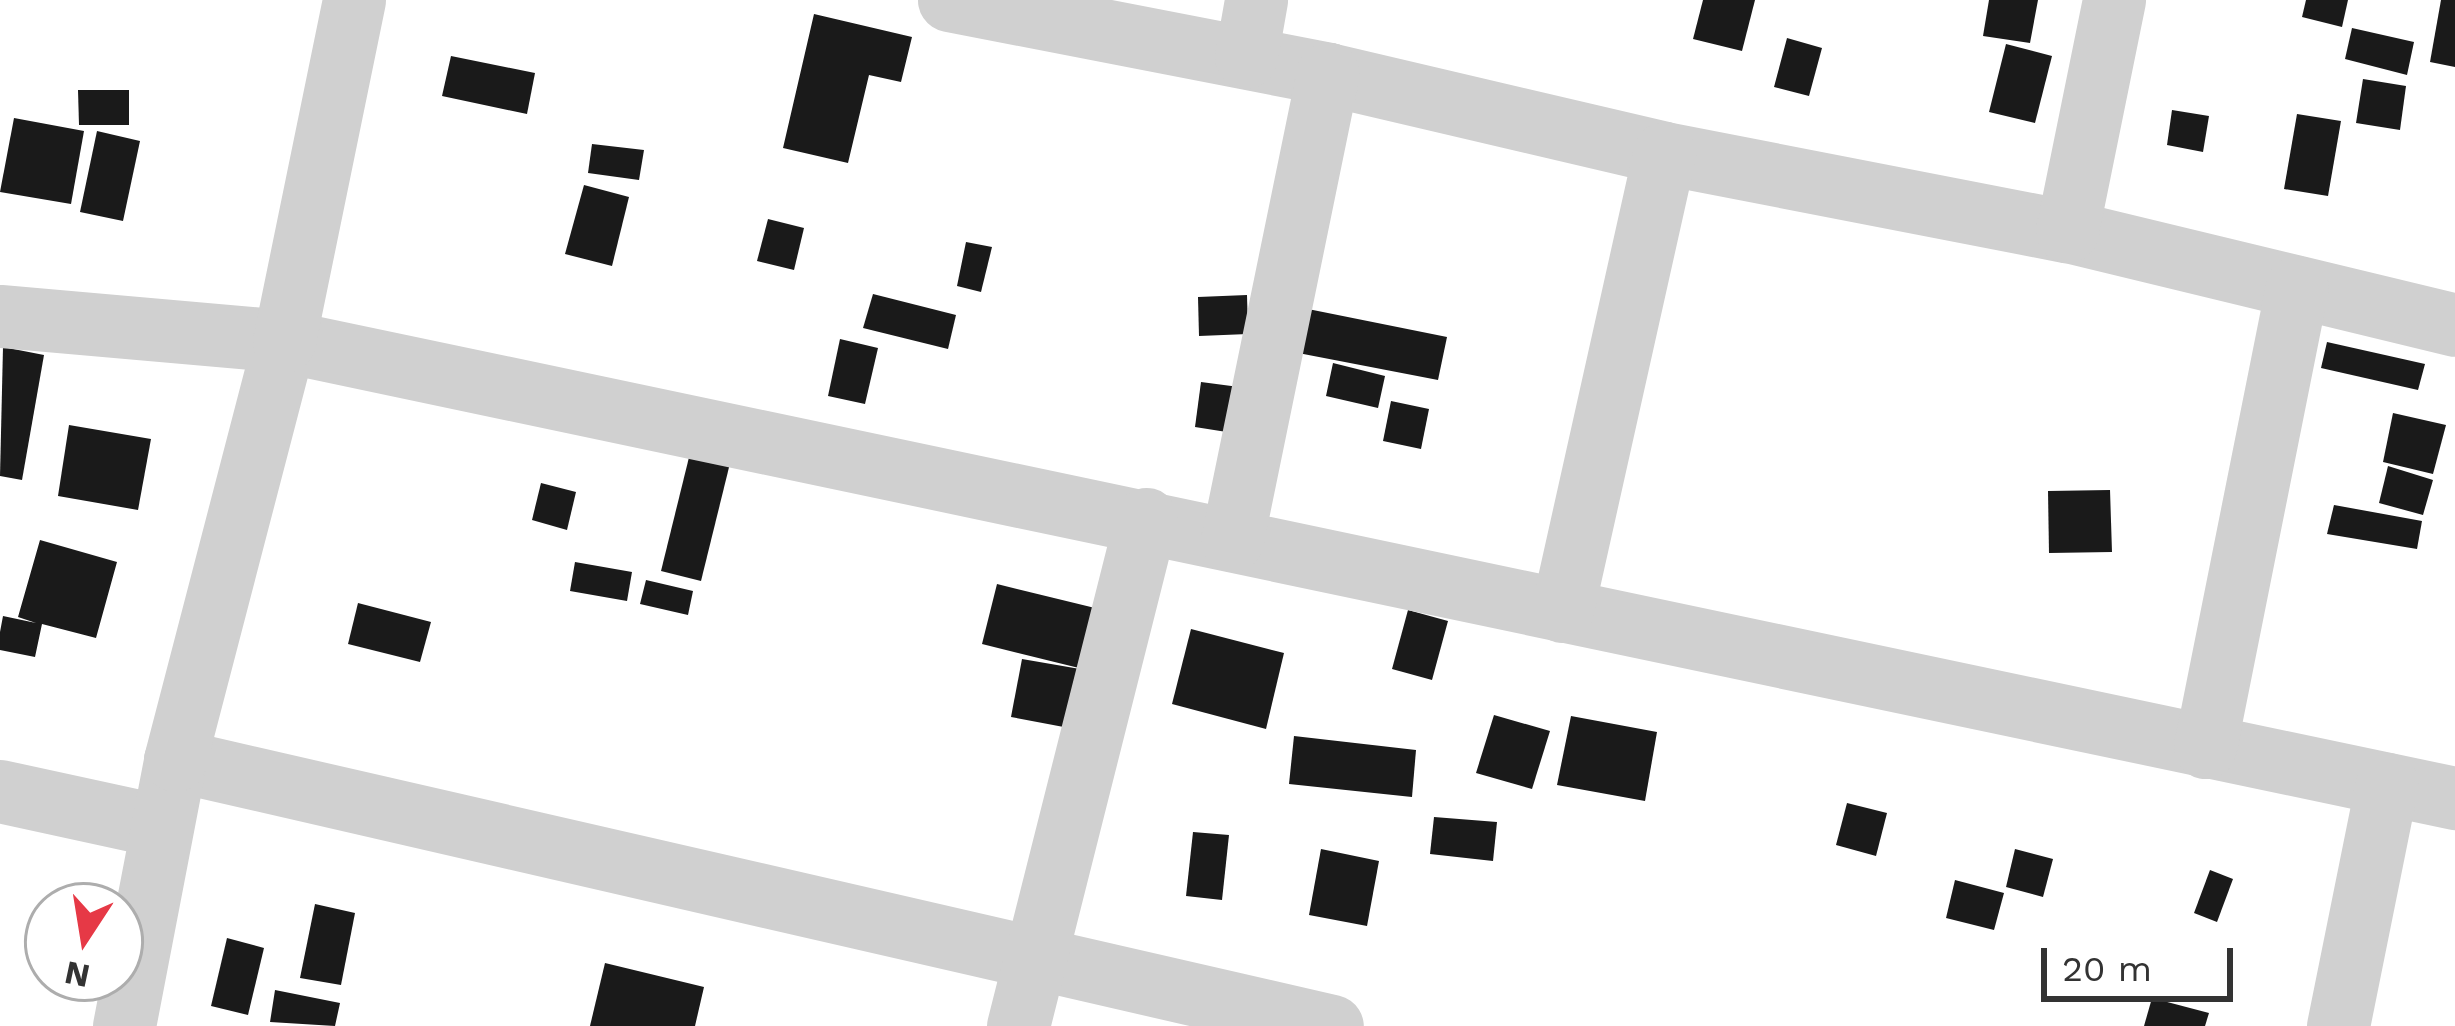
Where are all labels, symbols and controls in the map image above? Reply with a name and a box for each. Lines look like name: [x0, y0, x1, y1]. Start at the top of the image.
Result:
north arrow: [24, 882, 144, 1002]
scale bar: [2047, 924, 2239, 998]
text: 20 m: [2062, 948, 2152, 990]
text: N: [61, 953, 93, 996]

